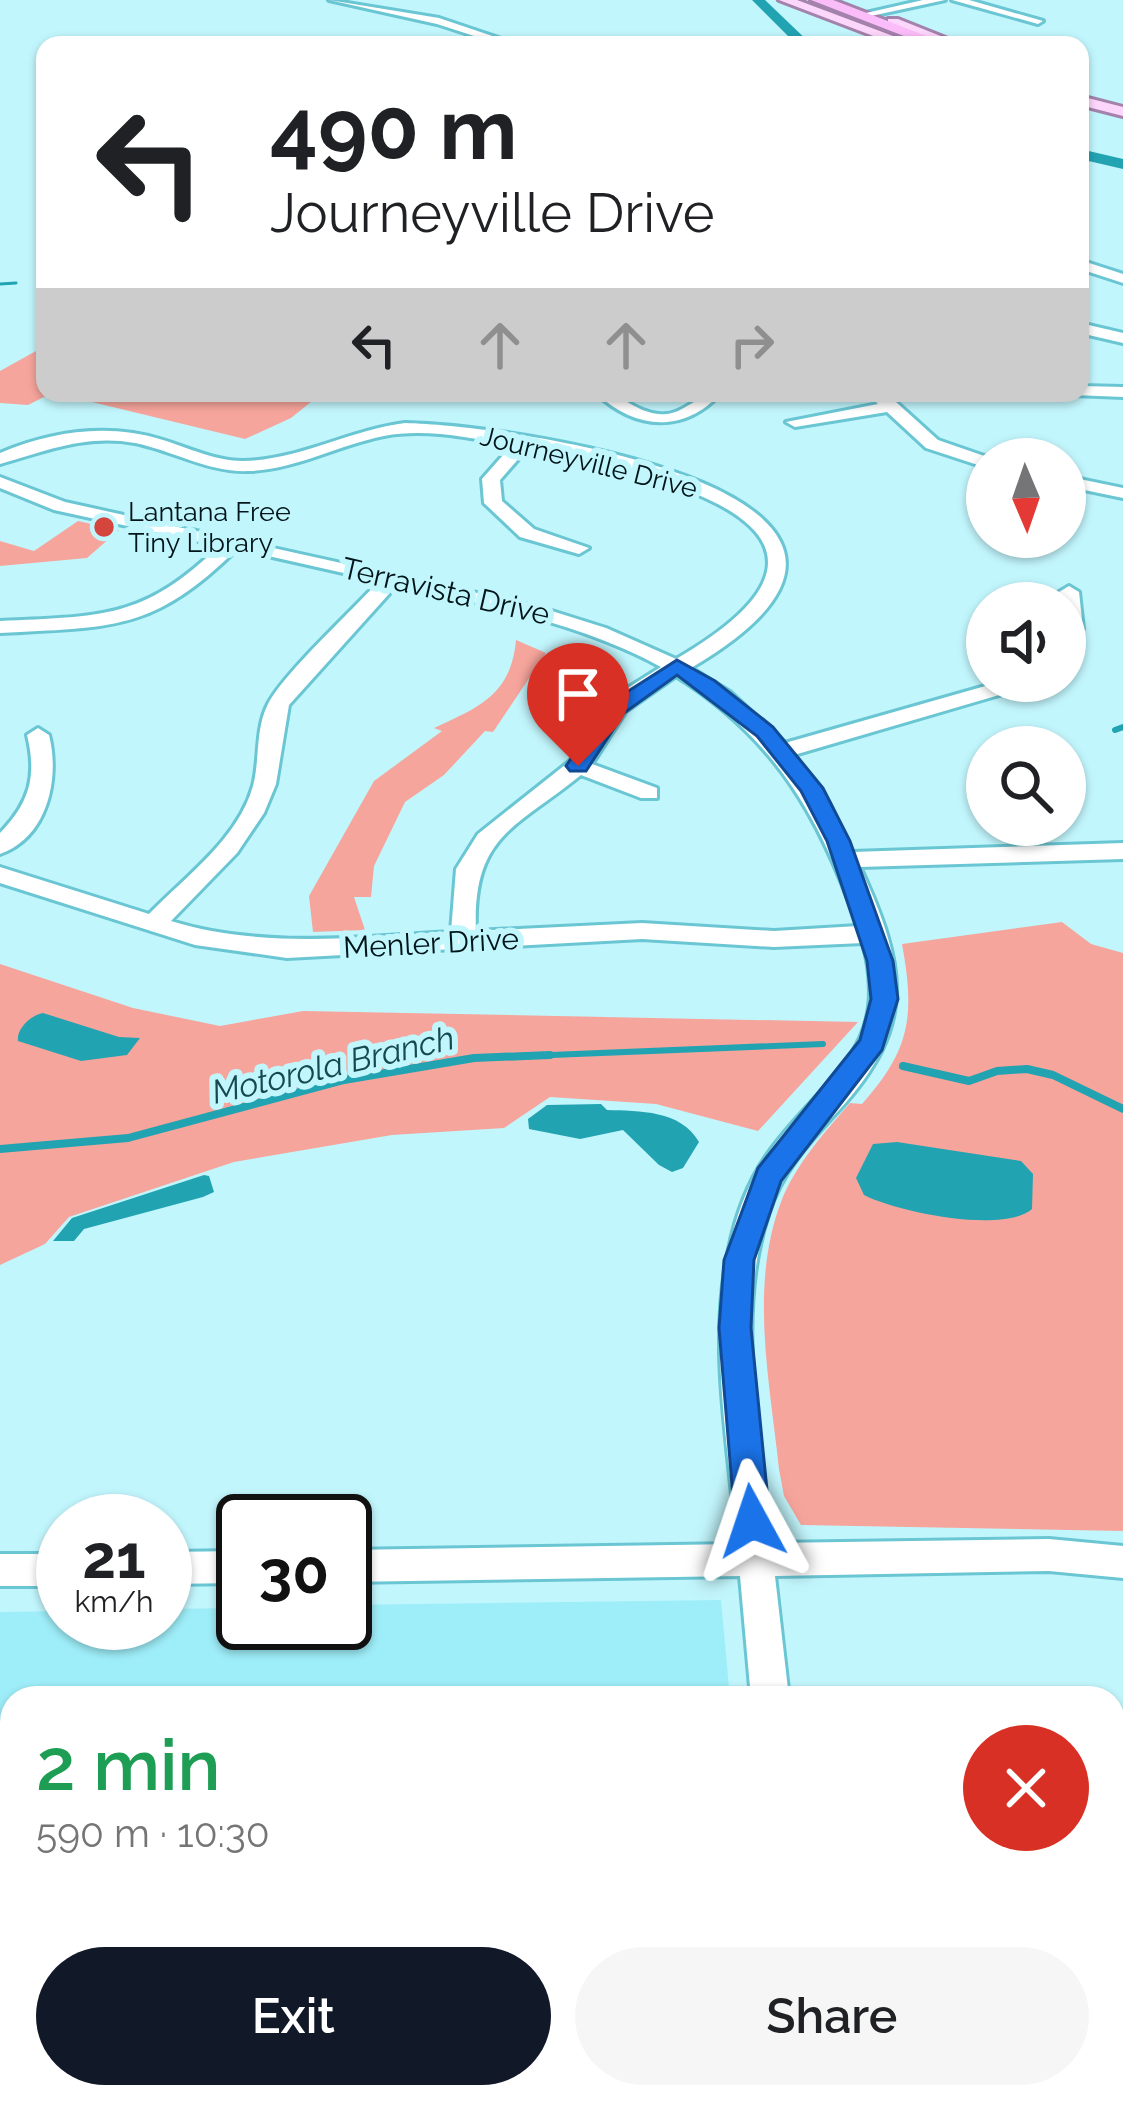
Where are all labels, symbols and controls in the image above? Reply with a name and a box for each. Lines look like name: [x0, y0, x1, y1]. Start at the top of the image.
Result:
text: 490 m: [270, 80, 517, 179]
icon: left: [72, 84, 228, 240]
text: Journeyville Drive: [270, 181, 715, 245]
icon: left: [341, 312, 407, 378]
icon: ahead: [467, 312, 533, 378]
icon: ahead: [593, 312, 659, 378]
icon: right: [719, 312, 785, 378]
street label: Journeyville Drive: [477, 420, 701, 504]
north arrow: [966, 438, 1086, 558]
map controls: [966, 438, 1086, 846]
place label: Lantana Free Tiny Library: [128, 496, 291, 558]
marker: Lantana Free Tiny Library: [91, 514, 117, 540]
street label: Terravista Drive: [339, 550, 553, 632]
button: sound: [966, 582, 1086, 702]
pin: [527, 643, 629, 766]
icon: arrive: [545, 661, 611, 727]
button: search: [966, 726, 1086, 846]
street label: Menler Drive: [342, 921, 520, 965]
water label: Motorola Branch: [208, 1018, 458, 1112]
position arrow: [689, 1458, 815, 1584]
speed limit sign: 30: [216, 1494, 372, 1650]
text: 21: [82, 1522, 146, 1592]
text: km/h: [74, 1584, 154, 1619]
text: 2 min: [36, 1722, 220, 1807]
button: close: [963, 1725, 1089, 1851]
text: 590 m · 10:30: [36, 1810, 270, 1856]
button: Exit: [36, 1947, 551, 2085]
button: Share: [575, 1947, 1089, 2085]

